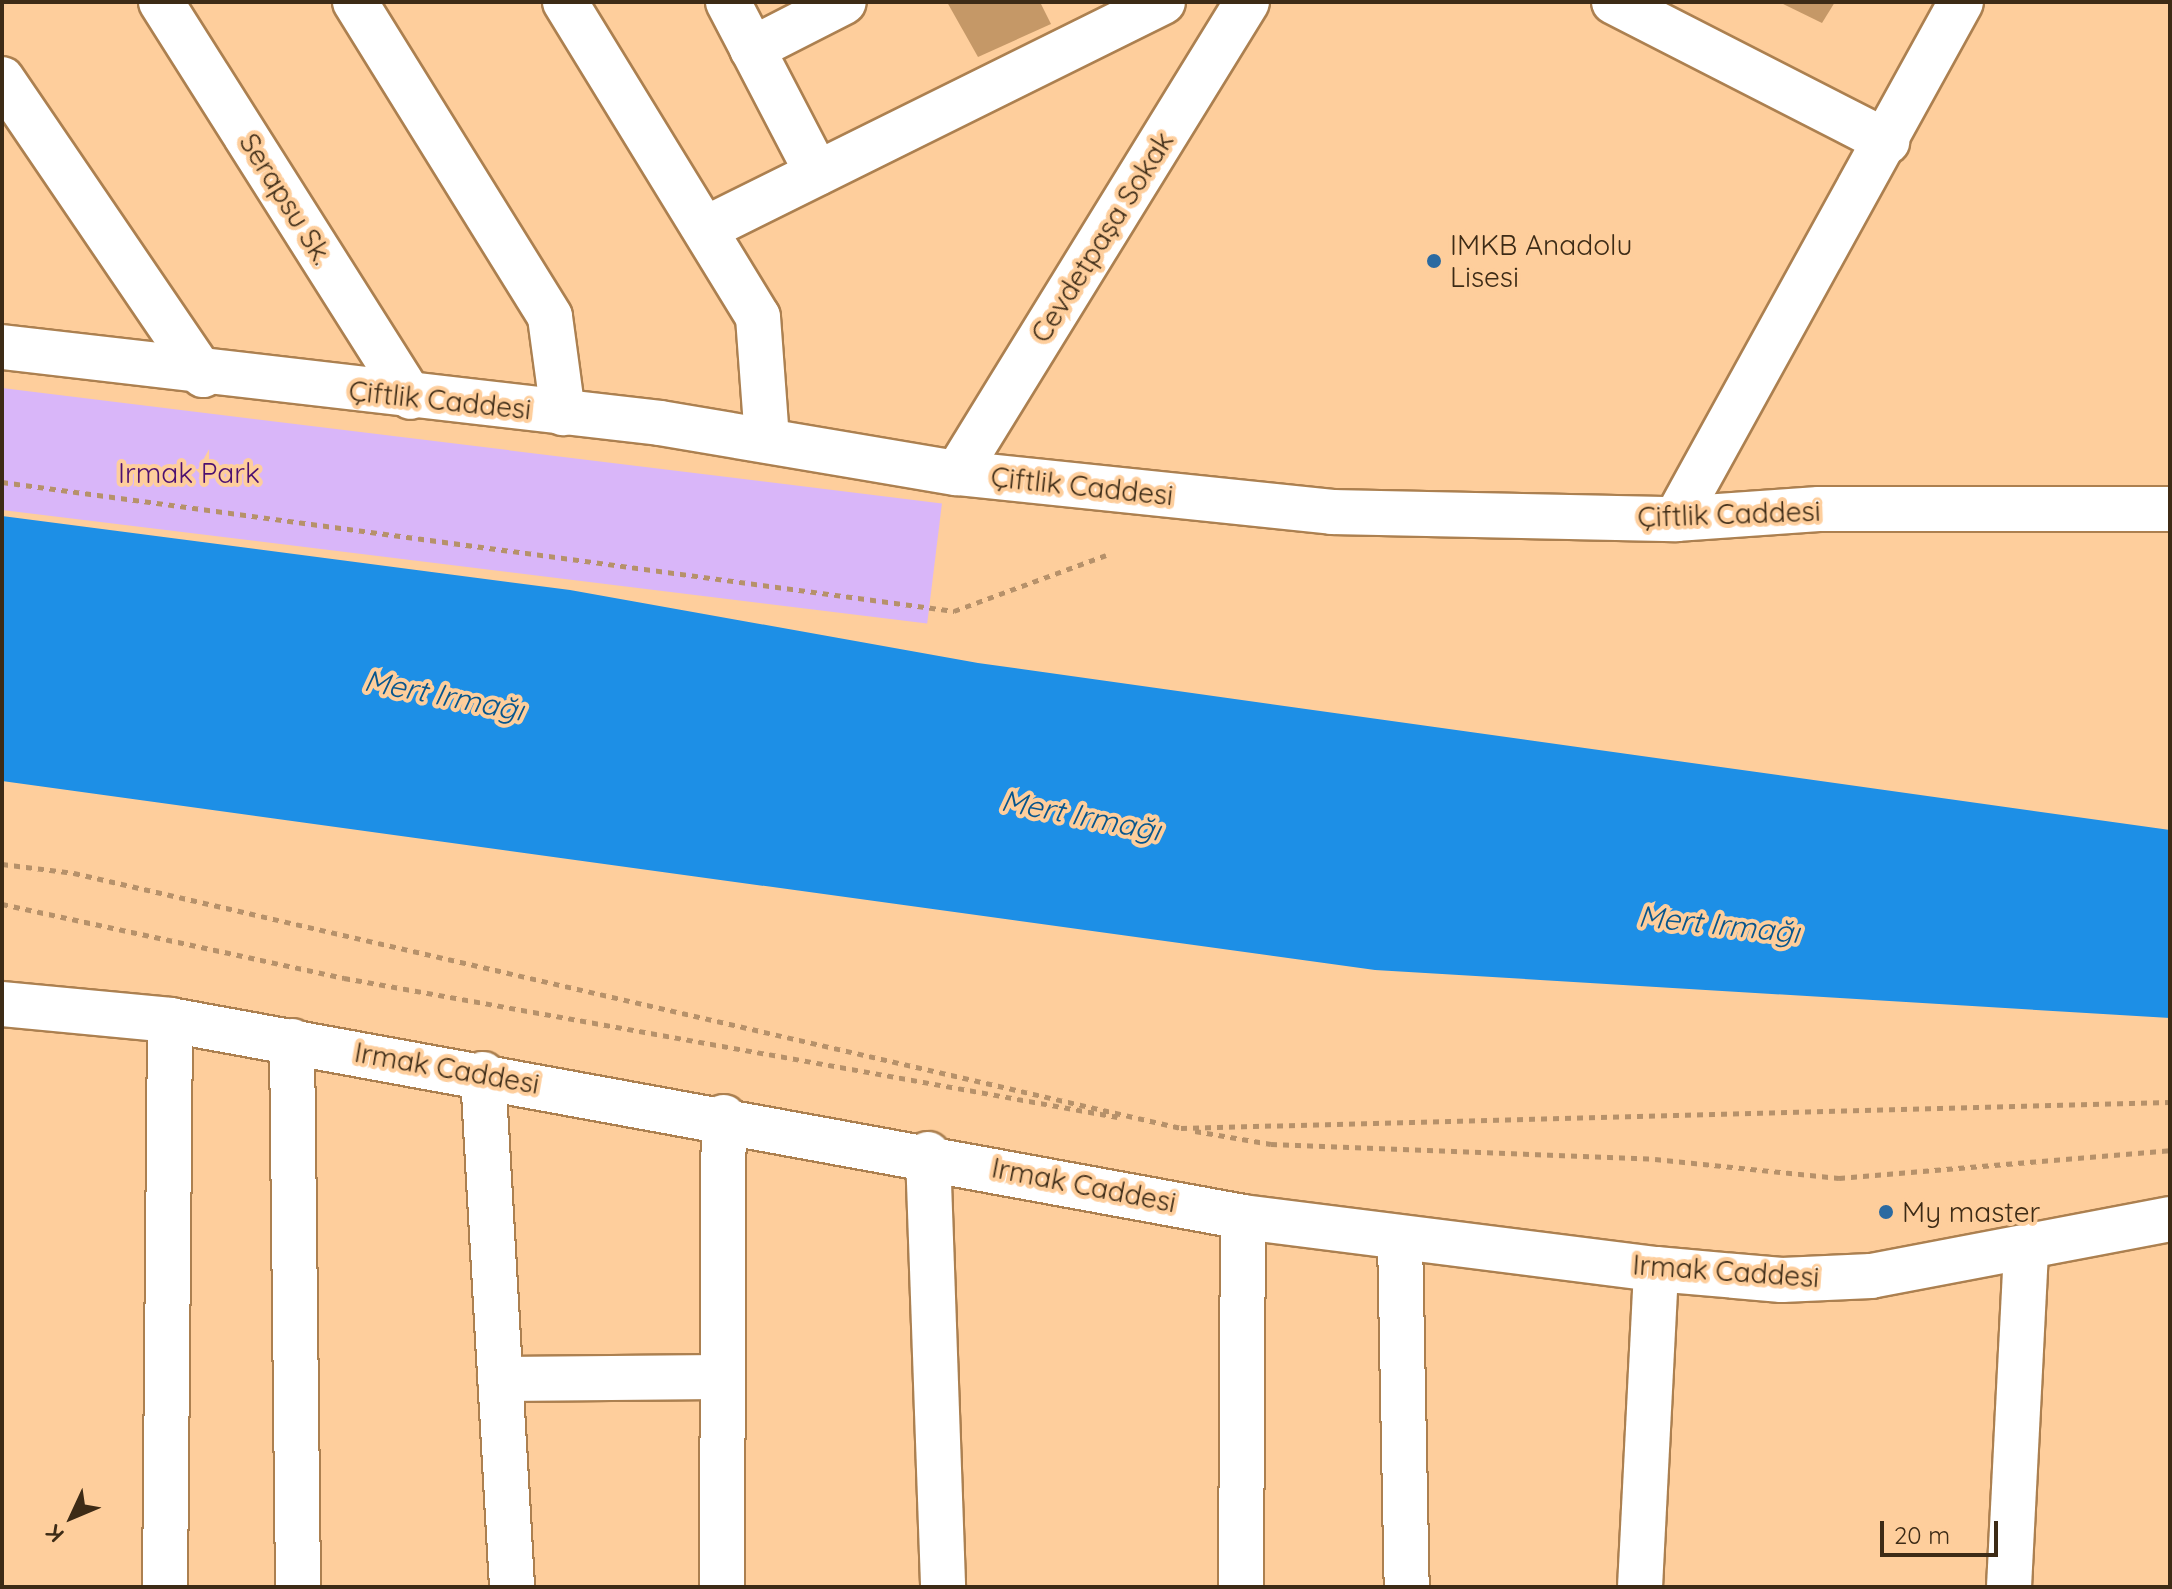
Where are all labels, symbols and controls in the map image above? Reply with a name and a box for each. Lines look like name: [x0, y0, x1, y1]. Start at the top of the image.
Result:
street label: Cevdetpaşa Sokak: [1024, 125, 1180, 349]
street label: Serapsu Sk.: [232, 127, 340, 271]
place label: IMKB Anadolu Lisesi: [1450, 228, 1632, 294]
marker: IMKB Anadolu Lisesi: [1425, 252, 1443, 270]
street label: Çiftlik Caddesi: [347, 374, 533, 426]
park label: Irmak Park: [118, 456, 260, 490]
street label: Çiftlik Caddesi: [989, 460, 1175, 512]
street label: Çiftlik Caddesi: [1637, 494, 1821, 534]
water label: Mert Irmağı: [361, 662, 527, 728]
water label: Mert Irmağı: [998, 782, 1164, 848]
water label: Mert Irmağı: [1637, 898, 1801, 950]
street label: Irmak Caddesi: [352, 1035, 542, 1101]
street label: Irmak Caddesi: [989, 1151, 1179, 1219]
place label: My master: [1902, 1195, 2040, 1229]
marker: My master: [1877, 1203, 1895, 1221]
street label: Irmak Caddesi: [1632, 1248, 1820, 1294]
north arrow: [32, 1477, 112, 1557]
scale bar: [1884, 1505, 2002, 1555]
text: K: [40, 1519, 70, 1549]
text: 20 m: [1894, 1520, 1950, 1550]

